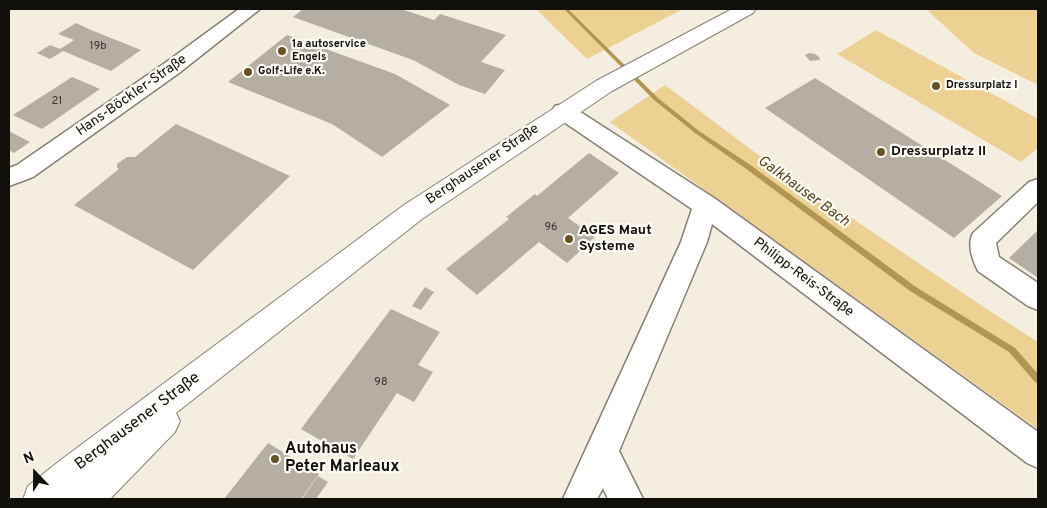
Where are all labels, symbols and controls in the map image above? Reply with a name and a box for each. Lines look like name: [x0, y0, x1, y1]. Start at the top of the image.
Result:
place label: 1a autoservice Engels: [292, 38, 366, 64]
house number: 19b: [90, 40, 106, 54]
marker: 1a autoservice Engels: [276, 45, 288, 57]
street label: Hans-Böckler-Straße: [73, 52, 191, 140]
place label: Golf-Life e.K.: [258, 65, 325, 79]
marker: Golf-Life e.K.: [242, 66, 254, 78]
place label: Dressurplatz I: [946, 79, 1018, 93]
marker: Dressurplatz I: [930, 80, 942, 92]
house number: 21: [52, 95, 62, 109]
street label: Berghausener Straße: [423, 121, 543, 209]
place label: Dressurplatz II: [891, 144, 986, 160]
marker: Dressurplatz II: [875, 146, 887, 158]
water label: Galkhauser Bach: [754, 153, 852, 231]
house number: 96: [544, 221, 558, 235]
place label: AGES Maut Systeme: [579, 223, 652, 256]
marker: AGES Maut Systeme: [563, 233, 575, 245]
street label: Philipp-Reis-Straße: [749, 235, 857, 321]
street label: Berghausener Straße: [72, 369, 204, 475]
house number: 98: [374, 376, 388, 390]
place label: Autohaus Peter Marleaux: [285, 440, 399, 478]
north arrow: [10, 448, 60, 498]
text: N: [21, 449, 37, 468]
marker: Autohaus Peter Marleaux: [269, 453, 281, 465]

